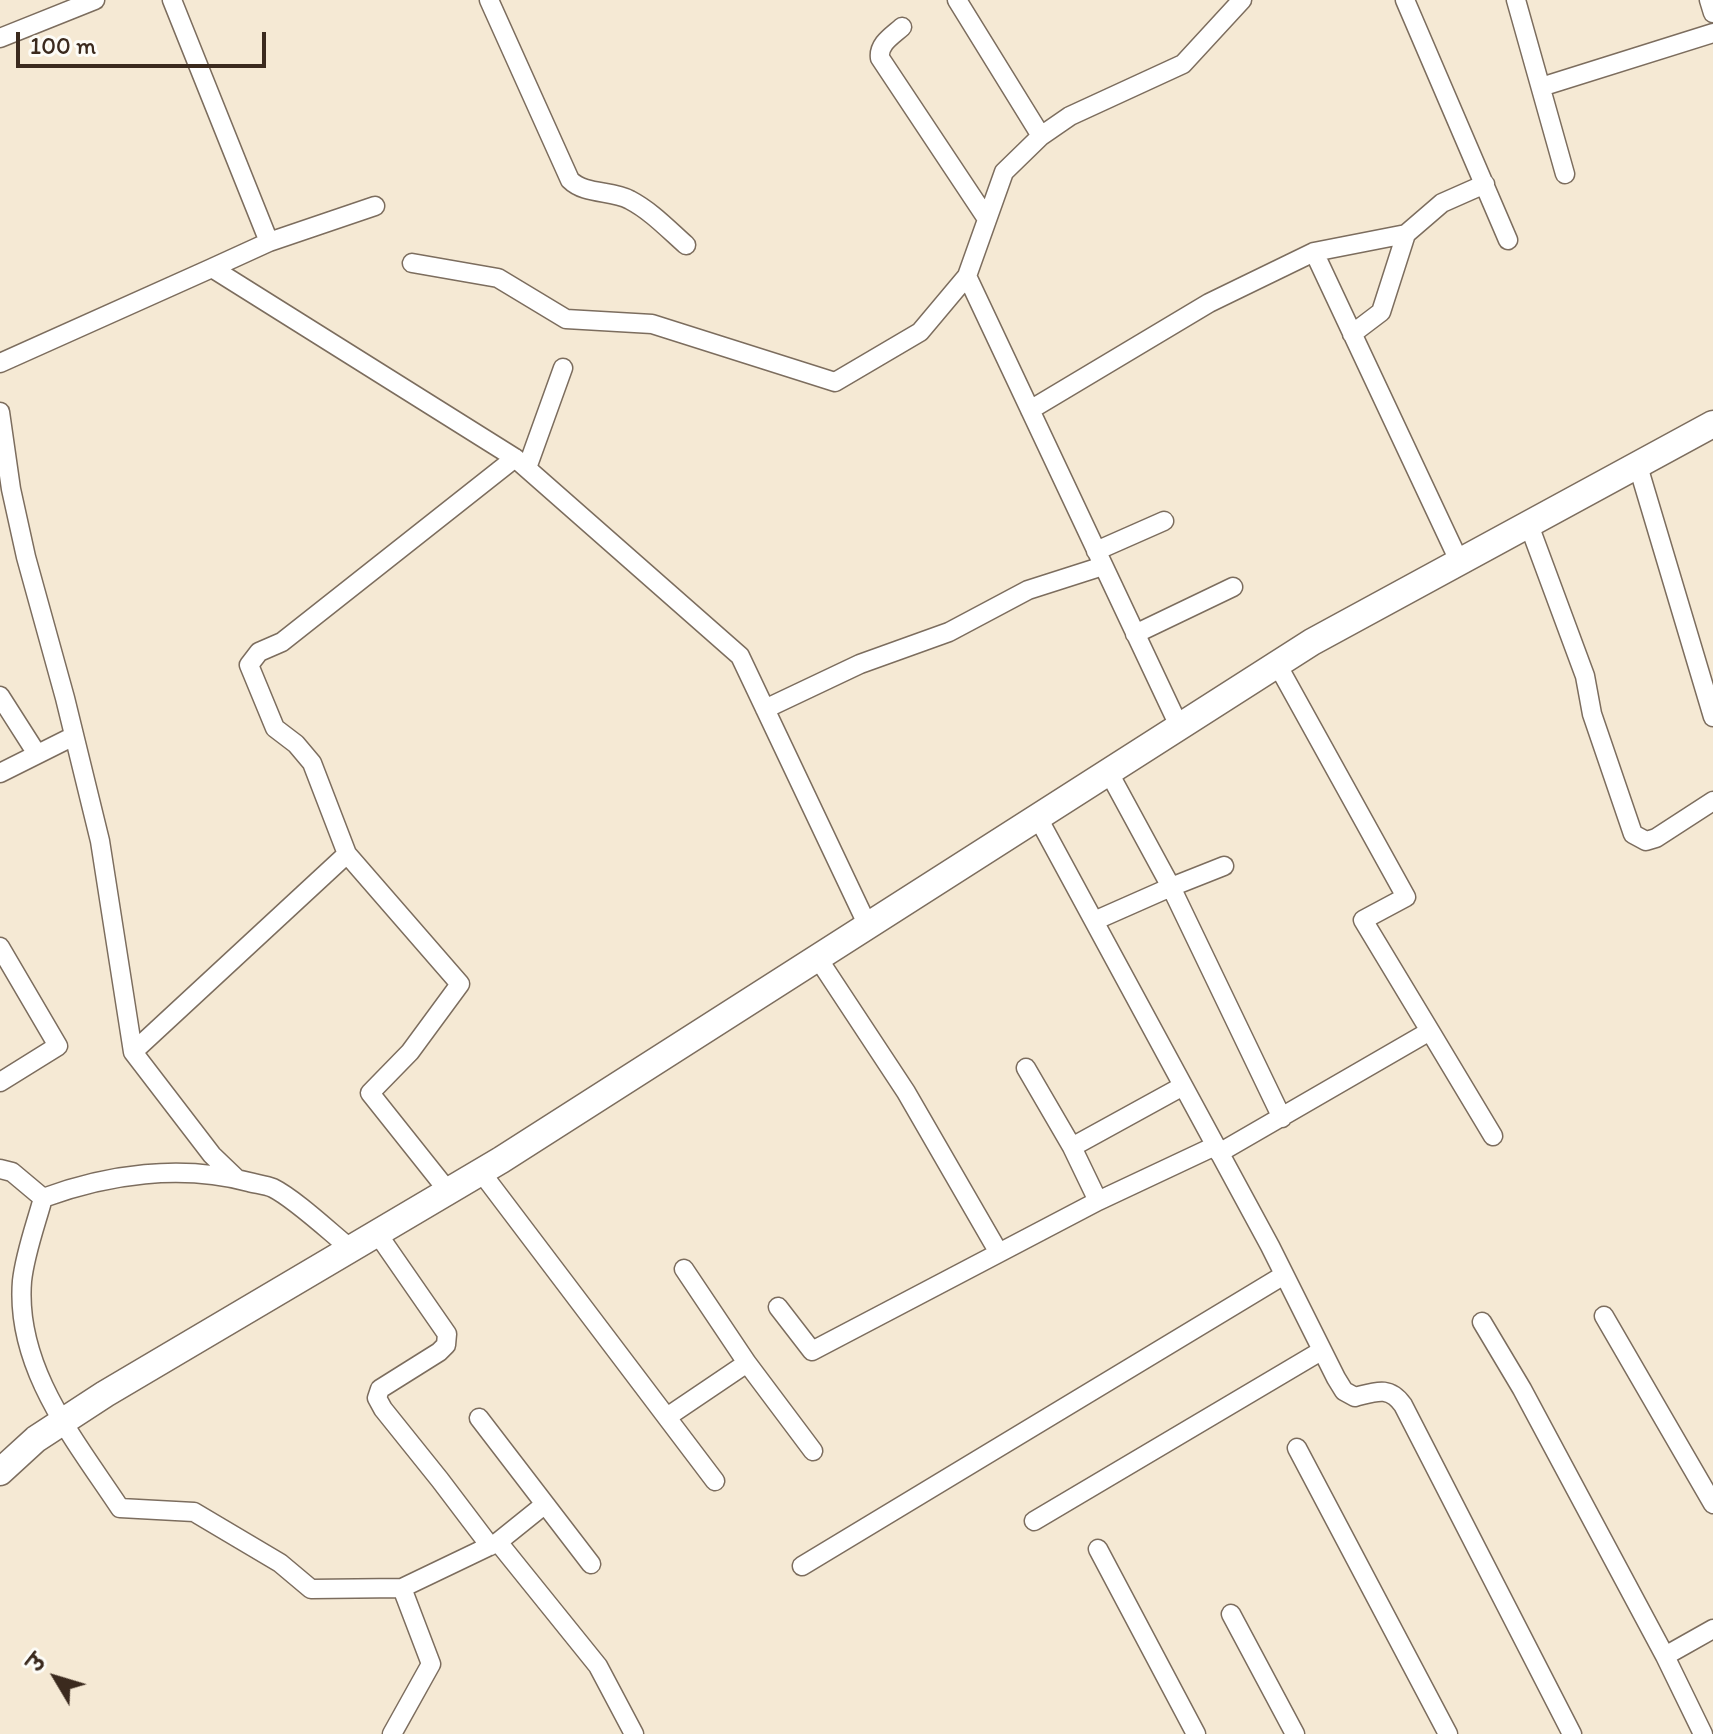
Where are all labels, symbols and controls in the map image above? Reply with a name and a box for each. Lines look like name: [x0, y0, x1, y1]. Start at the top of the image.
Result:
scale bar: [20, 16, 270, 66]
text: 100 m: [30, 31, 96, 60]
north arrow: [16, 1638, 96, 1718]
text: उ: [22, 1649, 52, 1677]

